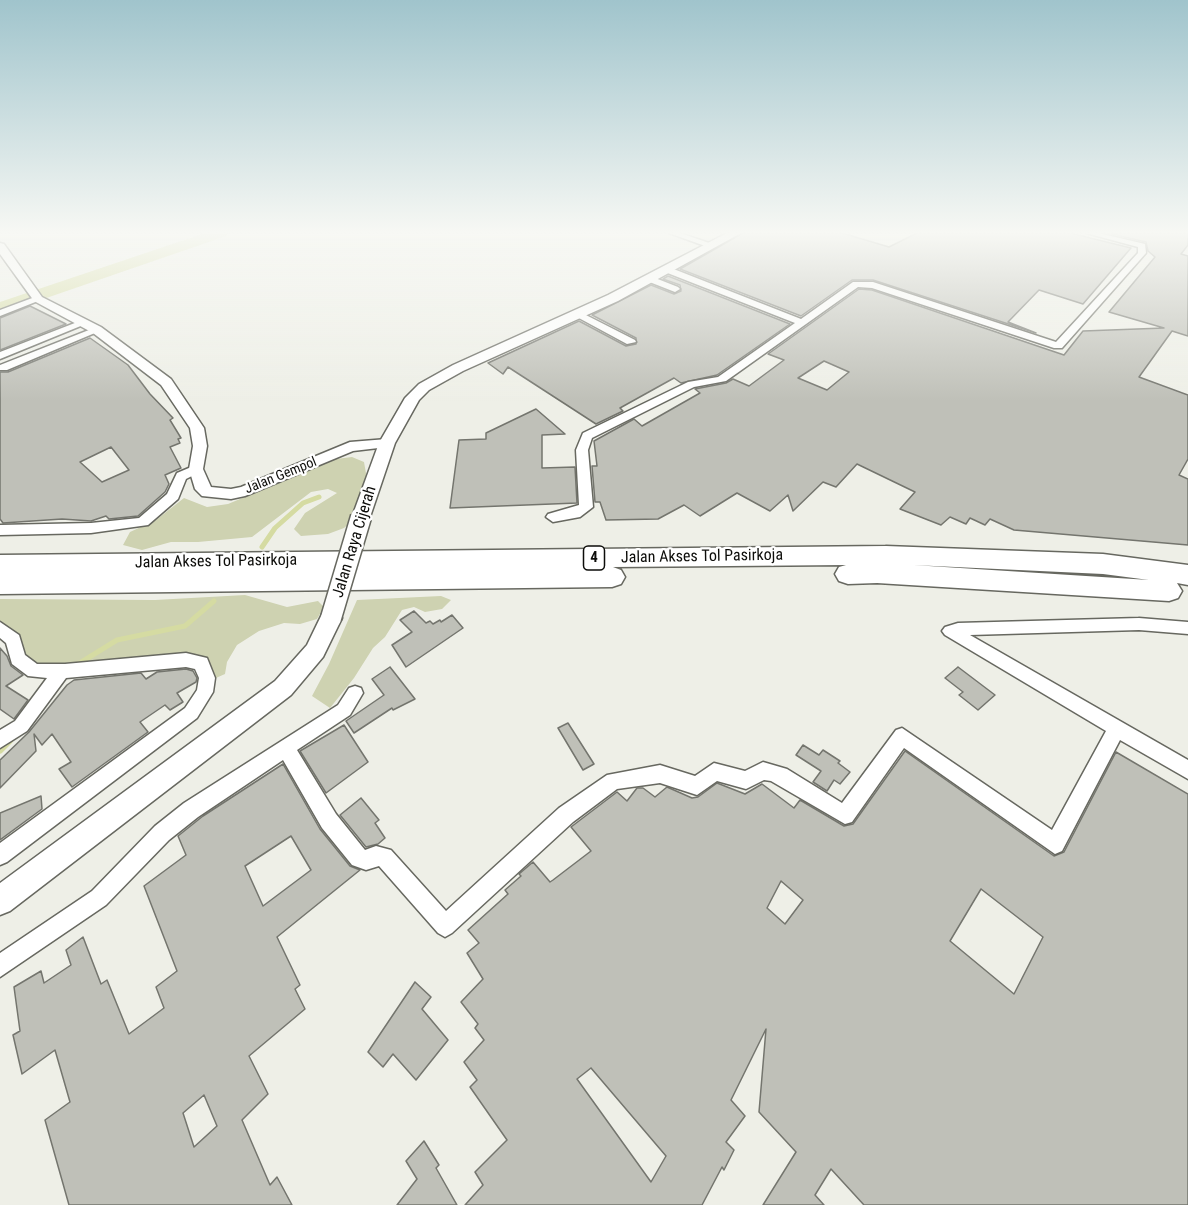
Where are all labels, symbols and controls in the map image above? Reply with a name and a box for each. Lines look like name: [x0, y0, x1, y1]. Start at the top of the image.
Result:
street label: Jalan Gempol: [243, 454, 319, 498]
street label: Jalan Raya Cijerah: [329, 484, 381, 600]
road number: 4: [584, 546, 604, 570]
street label: Jalan Akses Tol Pasirkoja: [621, 546, 783, 568]
street label: Jalan Akses Tol Pasirkoja: [135, 551, 297, 573]

